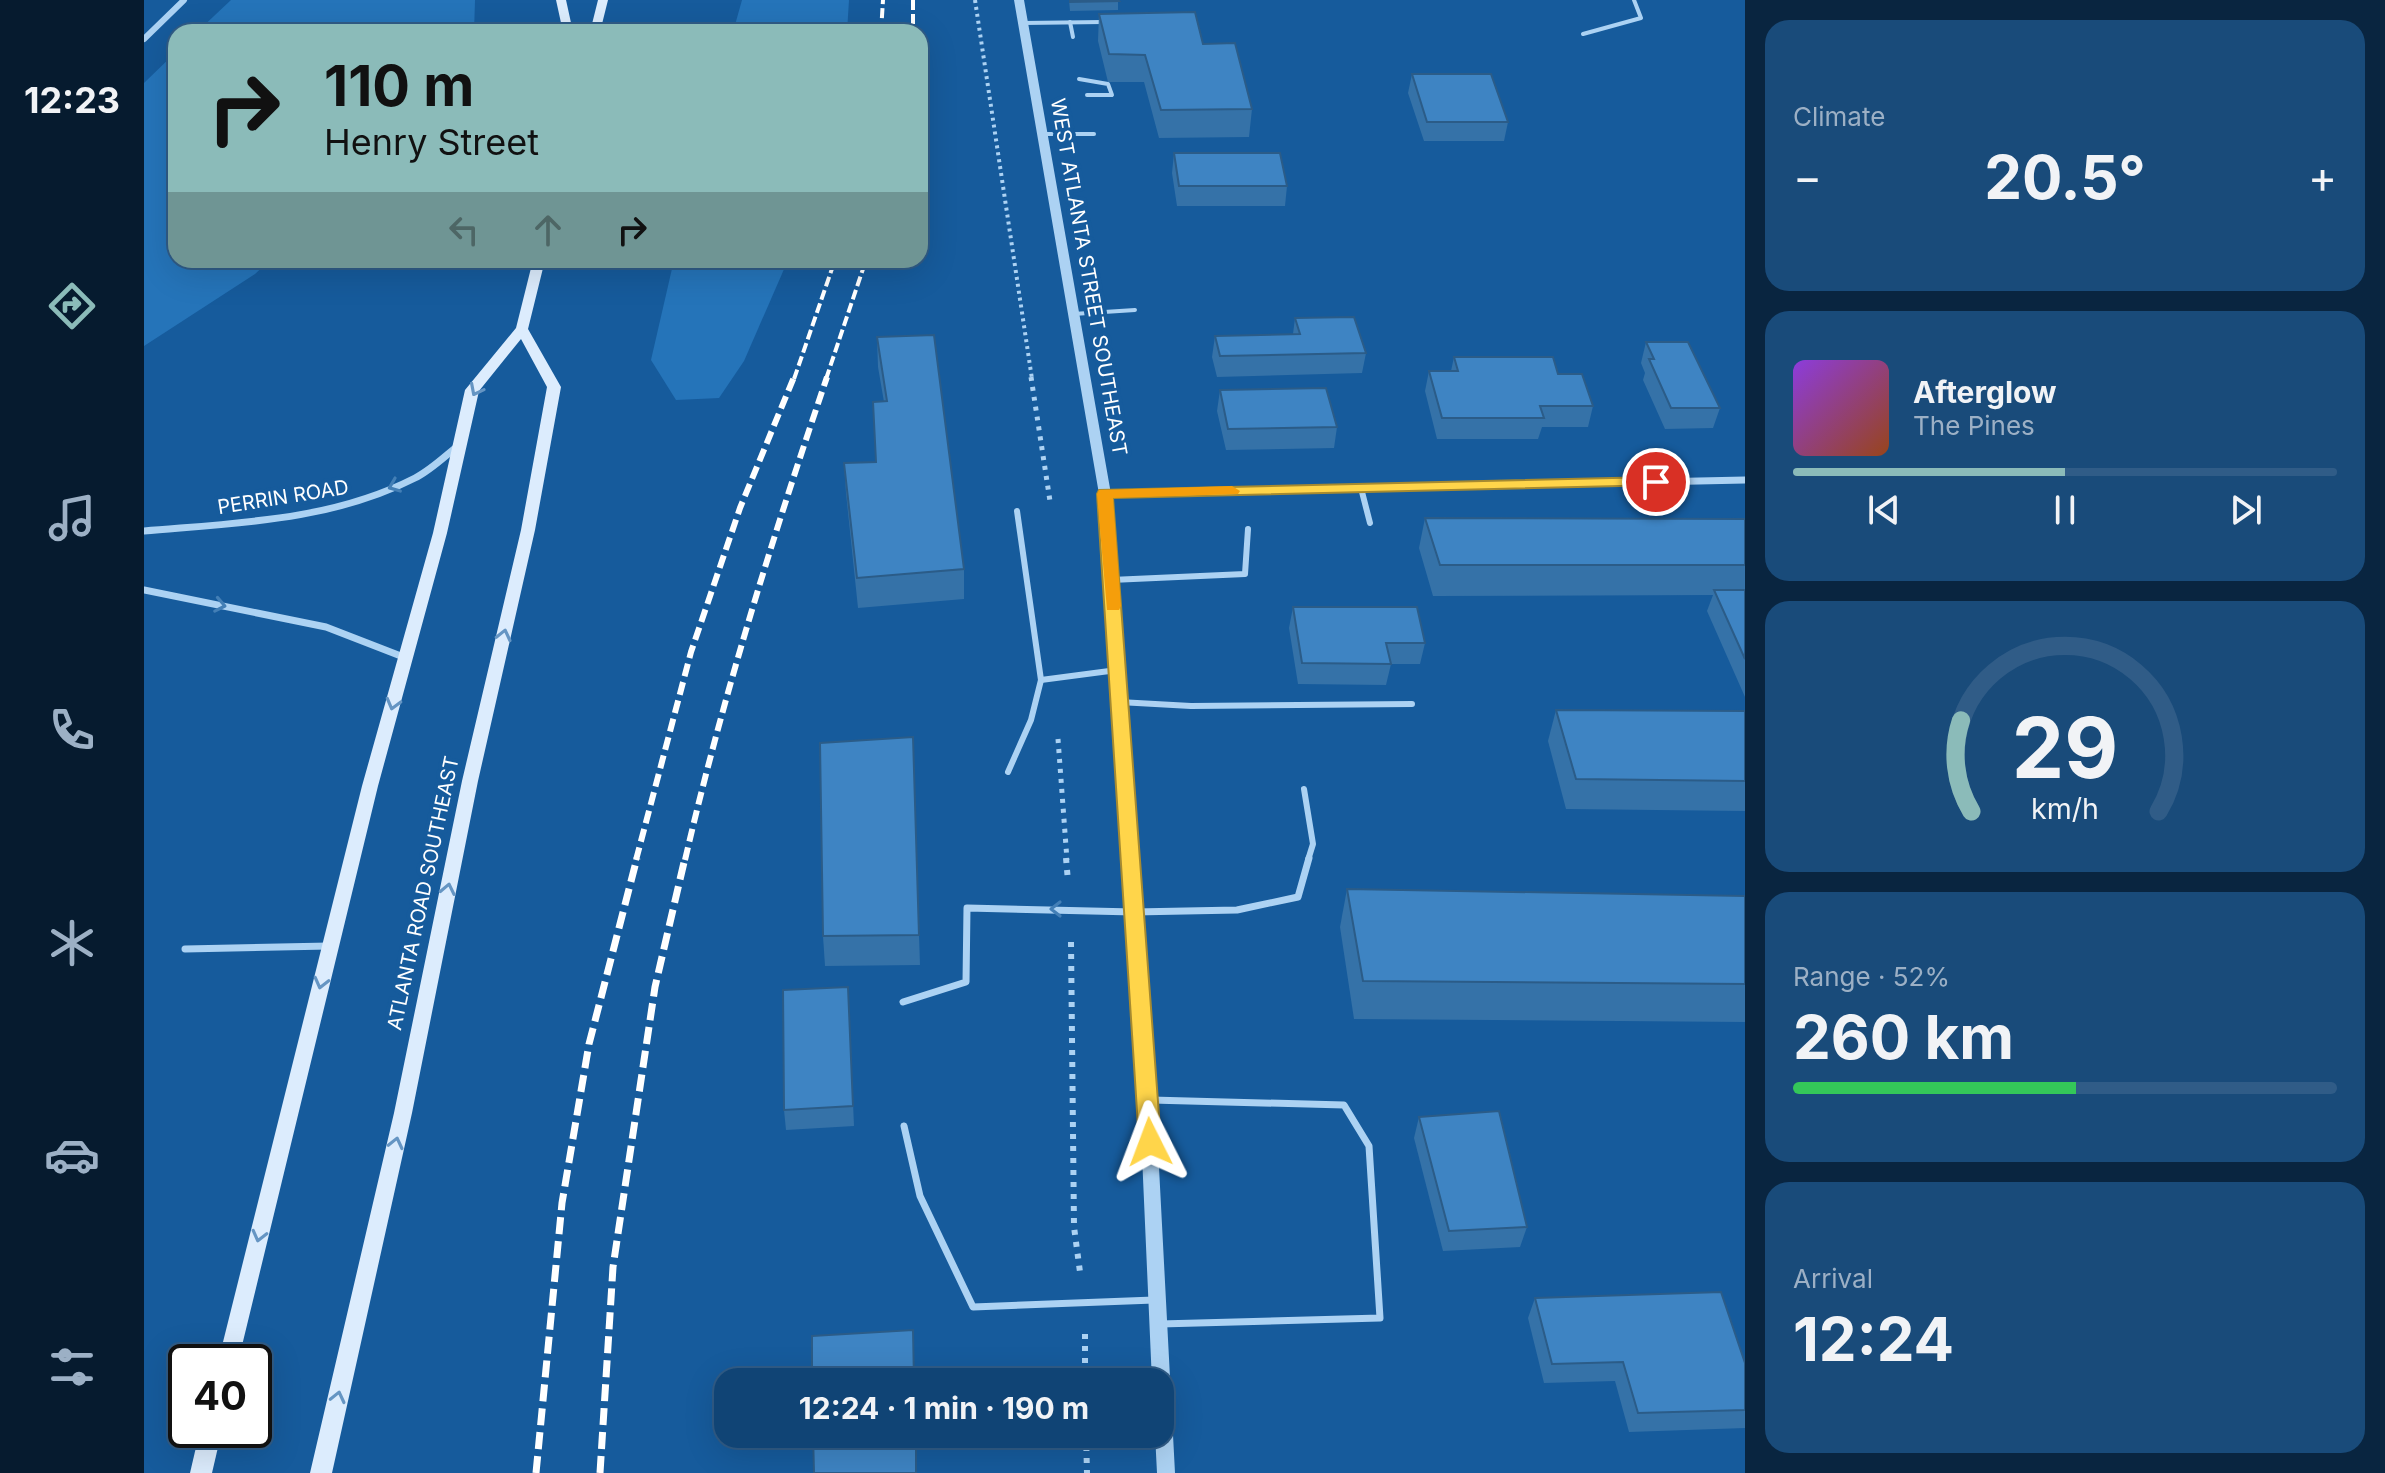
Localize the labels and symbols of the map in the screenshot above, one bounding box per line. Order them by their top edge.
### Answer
street label: WEST ATLANTA STREET SOUTHEAST [1046,96,1132,458]
one-way arrow [470,382,485,396]
pin [1622,448,1690,516]
street label: PERRIN ROAD [216,475,350,519]
one-way arrow [388,477,403,493]
one-way arrow [214,596,227,613]
one-way arrow [495,628,512,642]
one-way arrow [385,697,402,711]
street label: ATLANTA ROAD SOUTHEAST [382,754,464,1032]
one-way arrow [439,882,456,895]
one-way arrow [1049,900,1062,918]
one-way arrow [313,976,330,990]
position arrow [1108,1100,1192,1184]
one-way arrow [387,1137,404,1151]
one-way arrow [251,1228,268,1242]
speed limit sign: 40 [168,1344,272,1448]
one-way arrow [329,1390,346,1404]

